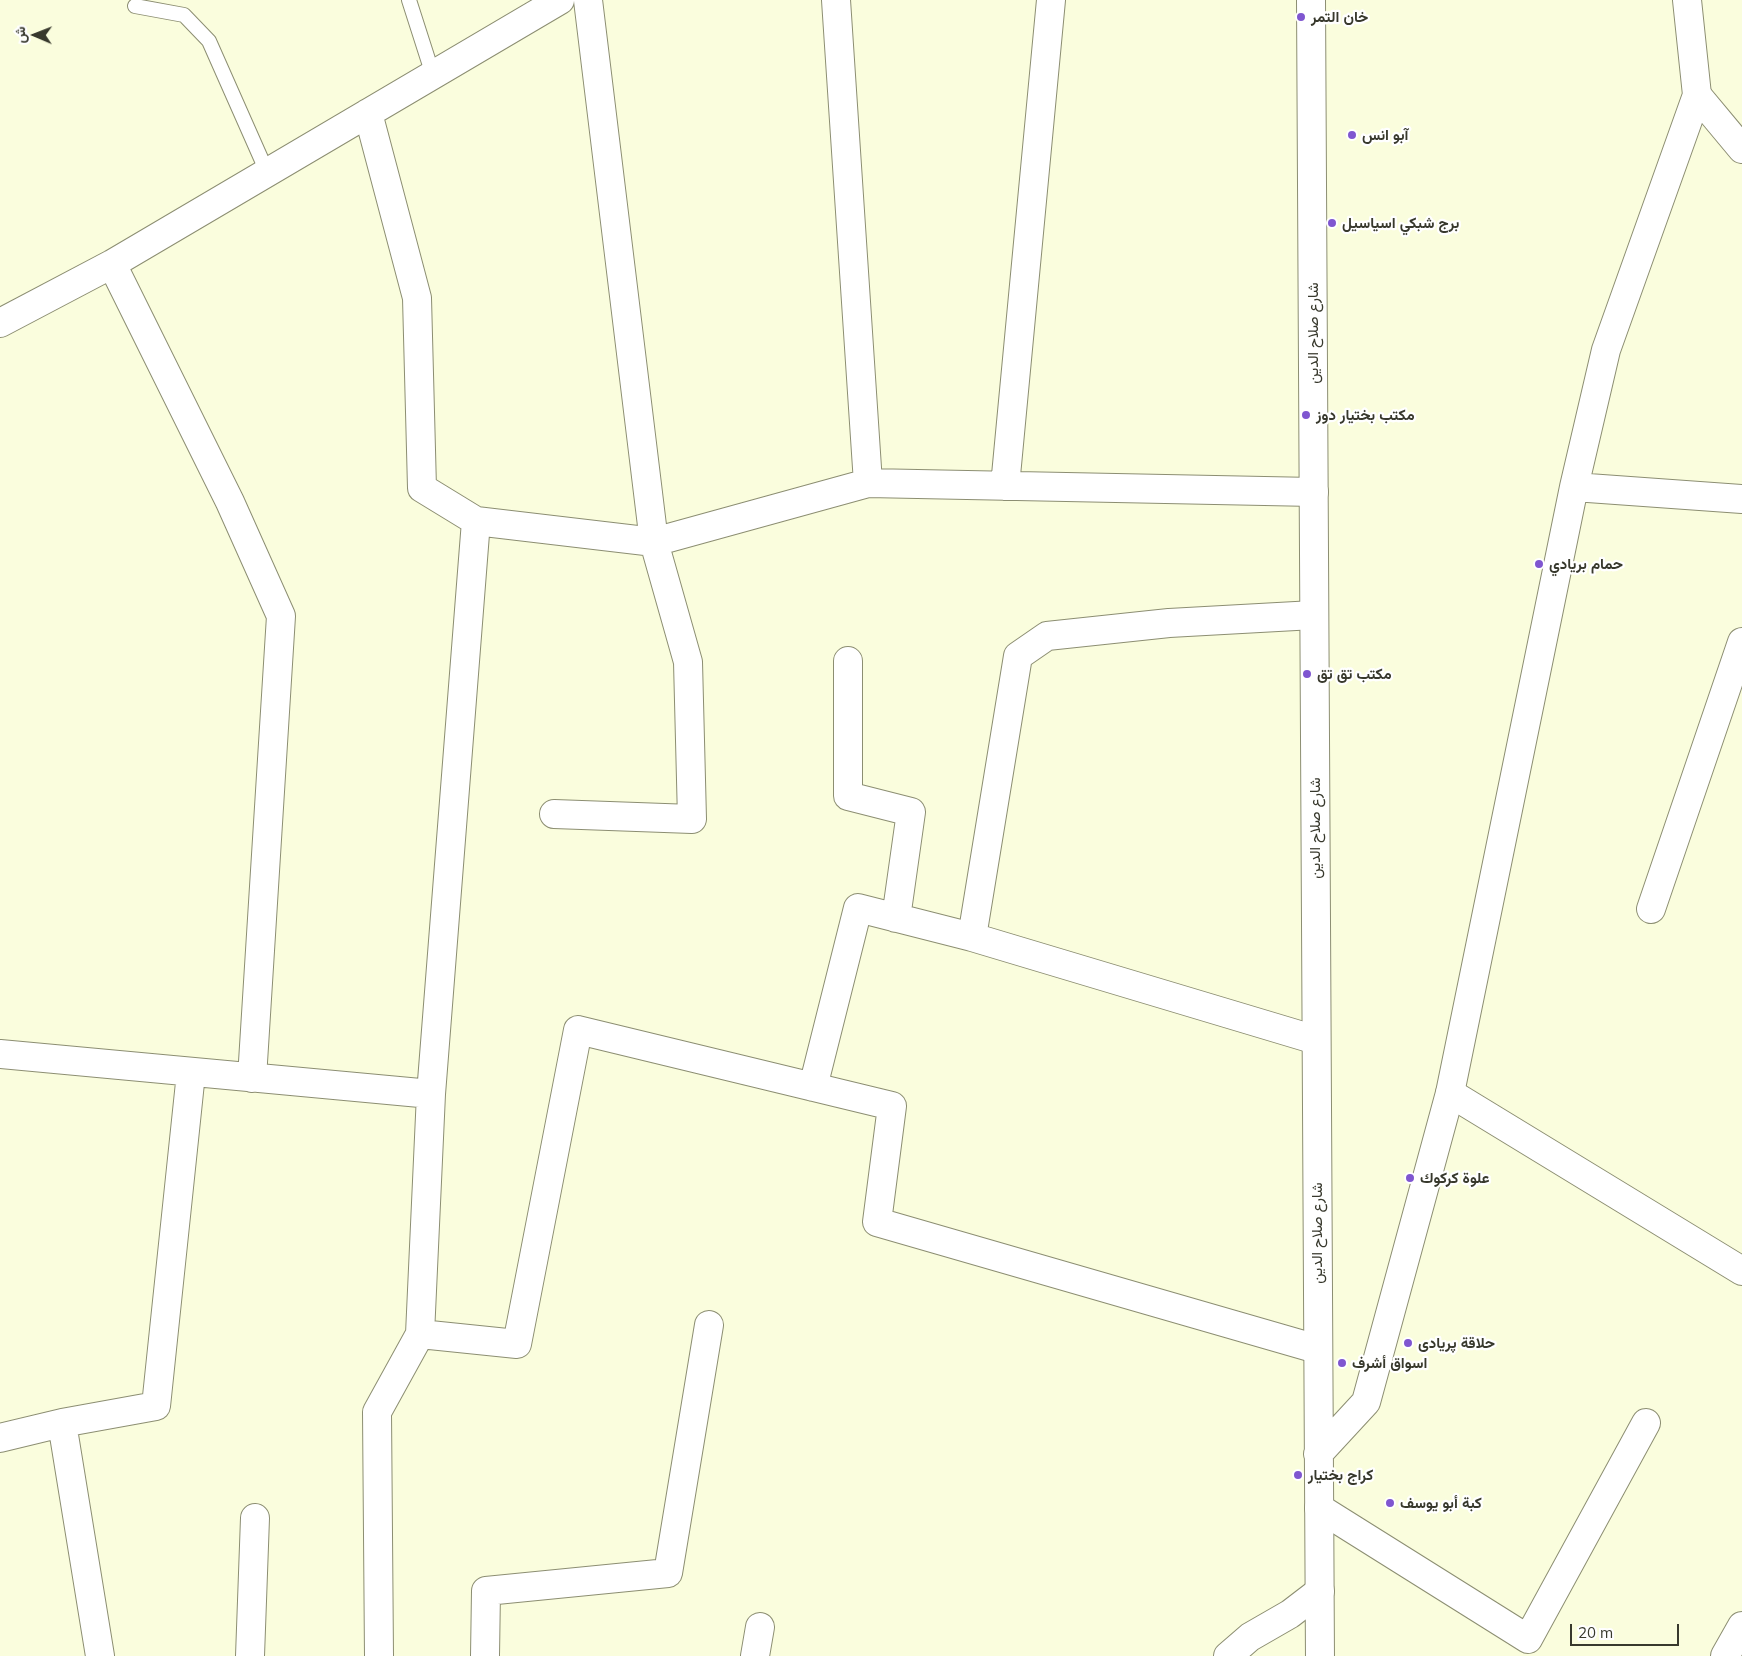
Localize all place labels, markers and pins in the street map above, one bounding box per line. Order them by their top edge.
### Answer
place label: خان التمر [1311,8,1368,26]
marker: خان التمر [1295,11,1307,23]
place label: آبو انس [1362,126,1408,144]
marker: آبو انس [1346,129,1358,141]
place label: برج شبکي اسیاسیل [1342,214,1459,232]
marker: برج شبکي اسیاسیل [1326,217,1338,229]
place label: مكتب بختيار دوز [1316,406,1415,424]
marker: مكتب بختيار دوز [1300,409,1312,421]
place label: حمام بريادي [1549,555,1623,573]
marker: حمام بريادي [1533,558,1545,570]
place label: مکتب تق تق [1317,665,1392,683]
marker: مکتب تق تق [1301,668,1313,680]
place label: علوة كركوك [1420,1169,1489,1187]
marker: علوة كركوك [1404,1172,1416,1184]
place label: حلاقة پریادی [1418,1334,1495,1352]
marker: حلاقة پریادی [1402,1337,1414,1349]
place label: اسواق أشرف [1352,1354,1427,1372]
marker: اسواق أشرف [1336,1357,1348,1369]
place label: كراج بختيار [1308,1466,1373,1484]
marker: كراج بختيار [1292,1469,1304,1481]
place label: كبة أبو يوسف [1400,1494,1482,1512]
marker: كبة أبو يوسف [1384,1497,1396,1509]

